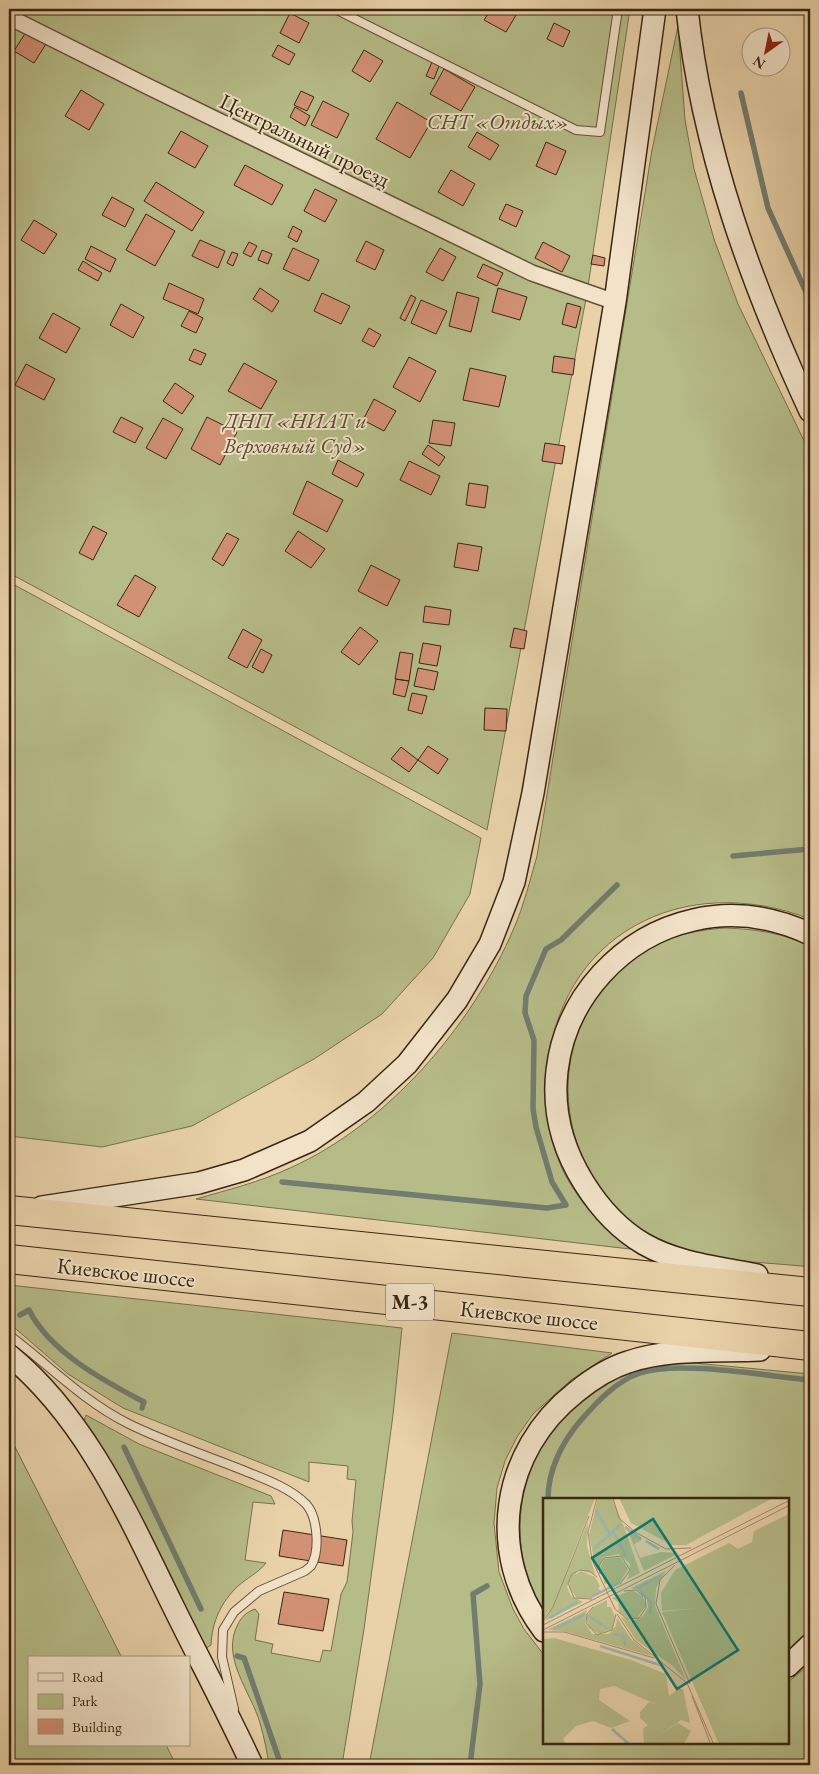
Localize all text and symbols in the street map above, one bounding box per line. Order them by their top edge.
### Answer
north arrow [742,28,792,78]
text: N [749,52,769,74]
street label: Центральный проезд [215,87,395,194]
park label: СНТ «Отдых» [427,107,569,136]
park label: ДНП «НИАТ и Верховный Суд» [221,406,367,460]
street label: Киевское шоссе [56,1251,197,1294]
road number: М-3 [386,1284,434,1320]
street label: Киевское шоссе [459,1294,600,1337]
inset map [543,1498,789,1744]
legend [28,1656,190,1746]
text: Road [72,1667,104,1686]
text: Park [72,1691,99,1710]
text: Building [72,1717,122,1736]

